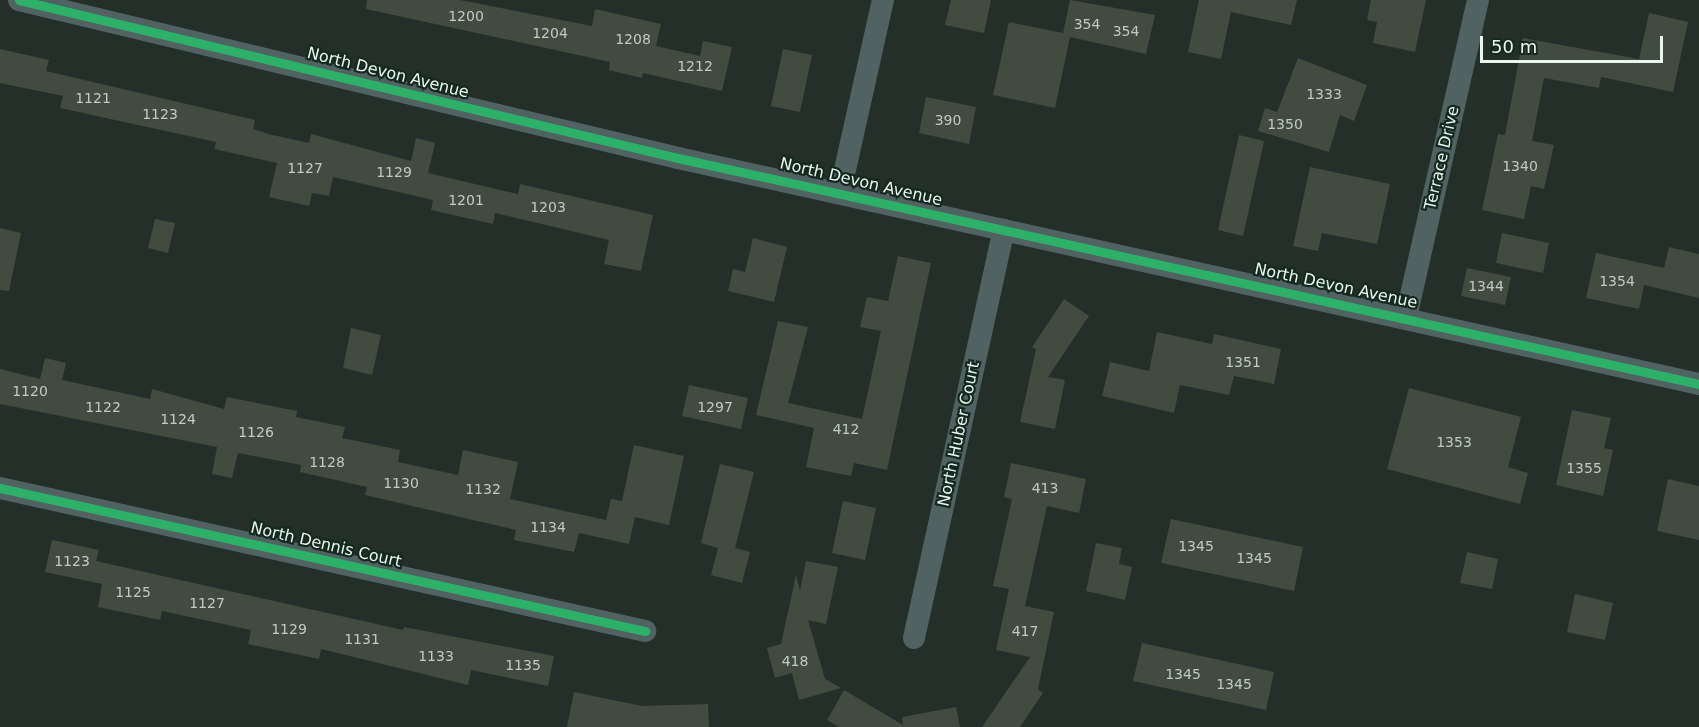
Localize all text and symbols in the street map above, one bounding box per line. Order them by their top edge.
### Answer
house number: 1200 [448,8,484,24]
house number: 354 [1074,16,1100,32]
house number: 354 [1113,23,1139,39]
scale bar [1483,24,1666,62]
house number: 1204 [532,25,568,41]
house number: 1208 [615,31,651,47]
text: 50 m [1491,36,1537,57]
street label: North Devon Avenue [305,44,471,102]
house number: 1212 [677,58,713,74]
house number: 1333 [1306,86,1342,102]
house number: 1121 [75,90,111,106]
street label: Terrace Drive [1421,104,1463,212]
house number: 1123 [142,106,178,122]
house number: 390 [935,112,961,128]
house number: 1350 [1267,116,1303,132]
street label: North Devon Avenue [778,154,944,210]
house number: 1340 [1502,158,1538,174]
house number: 1127 [287,160,323,176]
house number: 1129 [376,164,412,180]
house number: 1201 [448,192,484,208]
house number: 1203 [530,199,566,215]
street label: North Devon Avenue [1253,259,1419,313]
house number: 1354 [1599,273,1635,289]
house number: 1344 [1468,278,1504,294]
house number: 1351 [1225,354,1261,370]
street label: North Huber Court [934,360,984,508]
house number: 1120 [12,383,48,399]
house number: 1122 [85,399,121,415]
house number: 1297 [697,399,733,415]
house number: 1124 [160,411,196,427]
house number: 412 [833,421,859,437]
house number: 1126 [238,424,274,440]
house number: 1353 [1436,434,1472,450]
house number: 1128 [309,454,345,470]
house number: 1355 [1566,460,1602,476]
house number: 1130 [383,475,419,491]
house number: 413 [1032,480,1058,496]
house number: 1132 [465,481,501,497]
street label: North Dennis Court [249,518,403,572]
house number: 1134 [530,519,566,535]
house number: 1345 [1178,538,1214,554]
house number: 1345 [1236,550,1272,566]
house number: 1123 [54,553,90,569]
house number: 1125 [115,584,151,600]
house number: 1127 [189,595,225,611]
house number: 1129 [271,621,307,637]
house number: 417 [1012,623,1038,639]
house number: 1131 [344,631,380,647]
house number: 1133 [418,648,454,664]
house number: 418 [782,653,808,669]
house number: 1135 [505,657,541,673]
house number: 1345 [1165,666,1201,682]
house number: 1345 [1216,676,1252,692]

